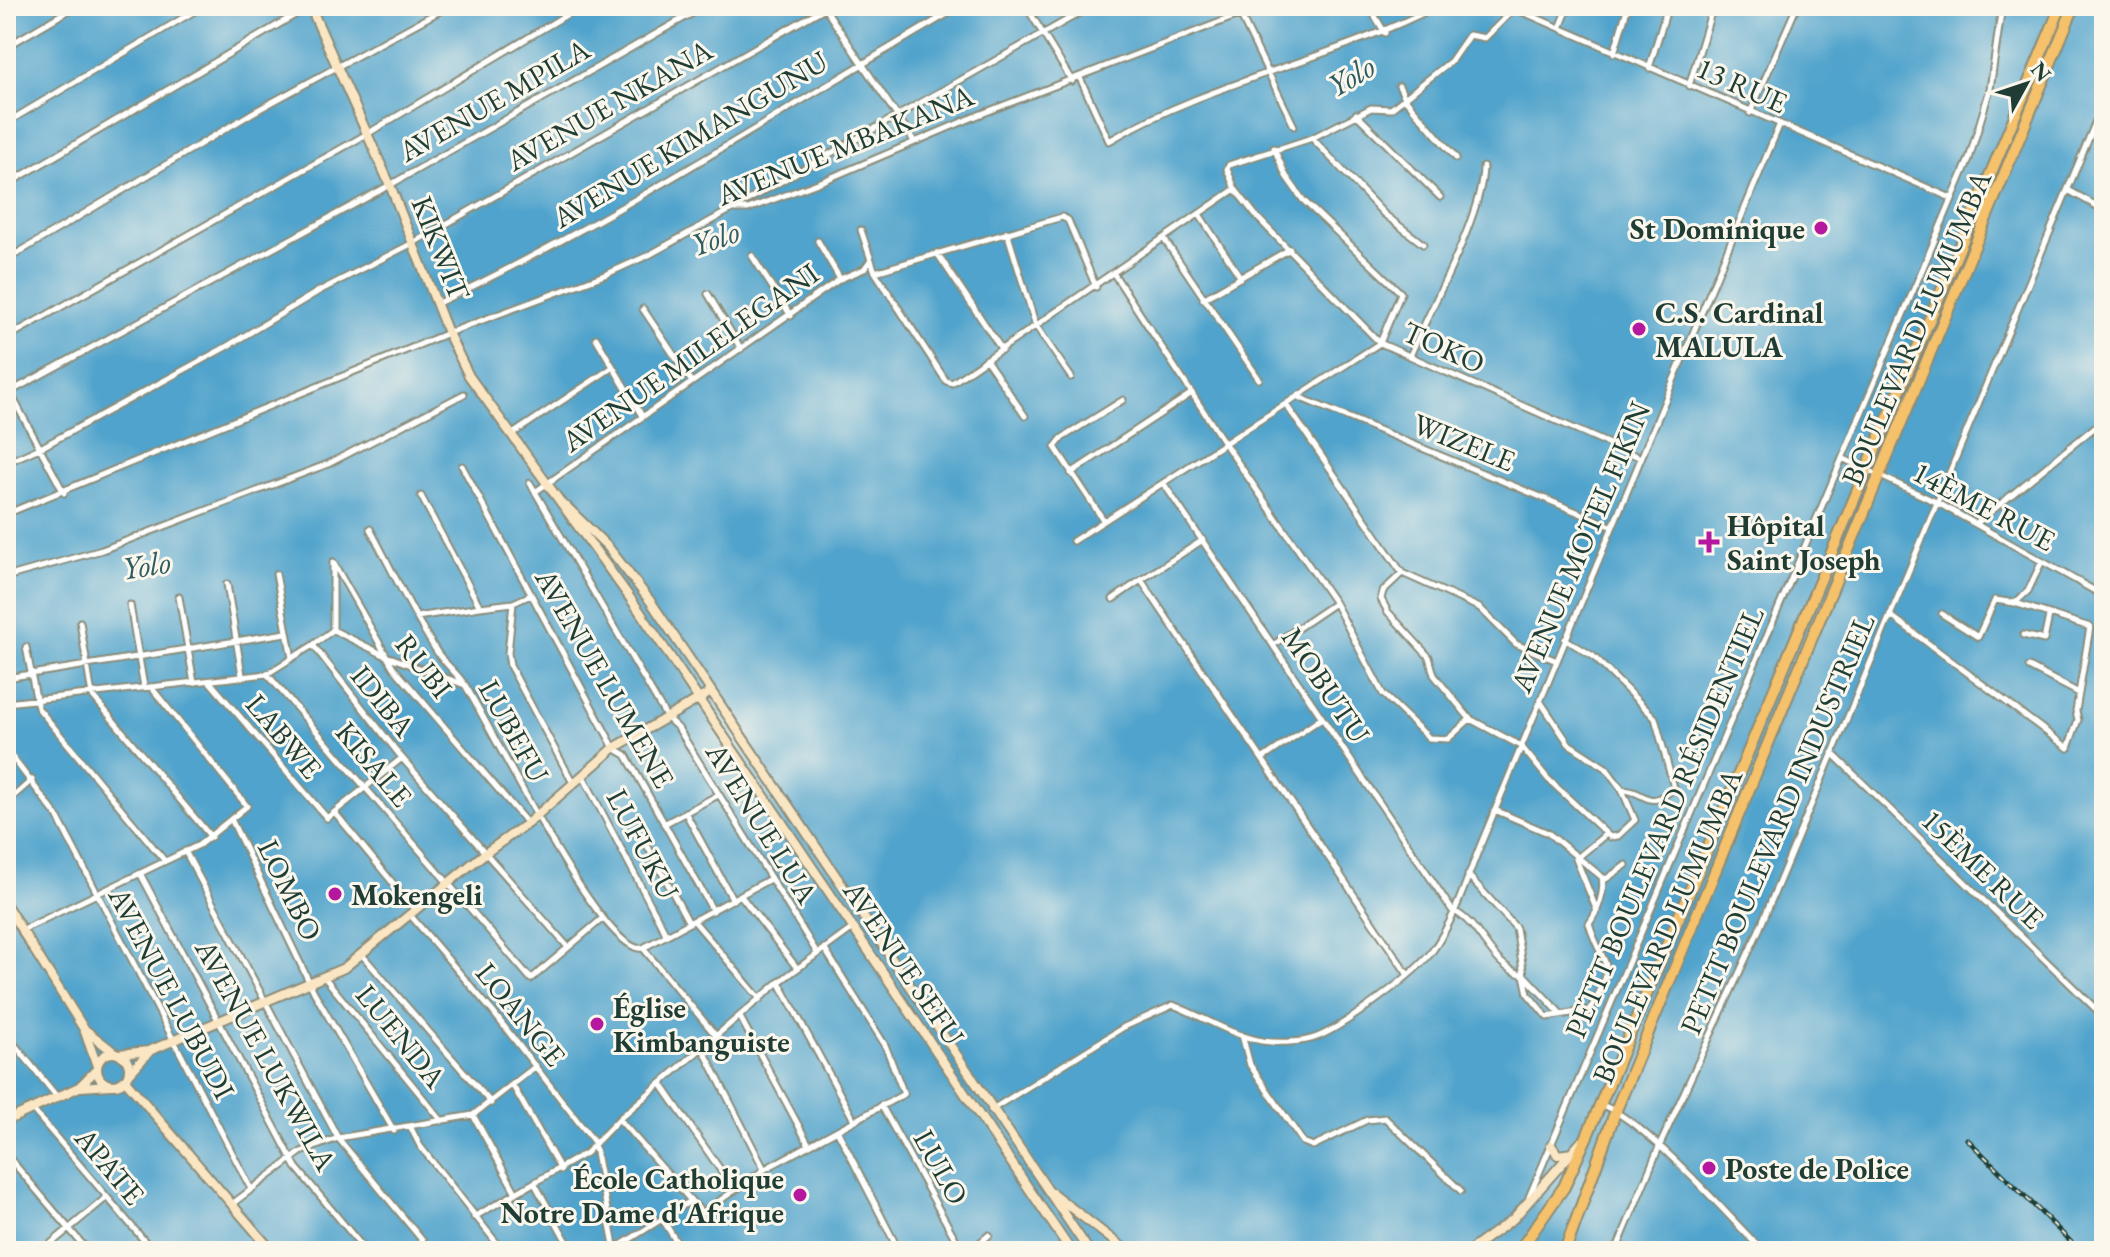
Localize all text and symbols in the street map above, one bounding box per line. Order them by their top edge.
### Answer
street label: AVENUE MPILA [390,29,597,171]
street label: AVENUE NKANA [498,30,719,180]
street label: AVENUE KIMANGUNU [544,41,835,237]
north arrow [1986,44,2066,124]
water label: Yolo [1319,45,1383,107]
street label: 13 RUE [1691,48,1794,122]
text: N [2024,55,2058,88]
street label: AVENUE MBAKANA [710,76,979,215]
street label: BOULEVARD LUMUMBA [1832,164,2000,491]
street label: KIKWIT [403,190,480,307]
place label: St Dominique [1630,209,1805,248]
water label: Yolo [685,210,745,266]
marker: St Dominique [1812,219,1830,237]
street label: AVENUE MILELEGANI [553,254,826,461]
place label: C.S. Cardinal MALULA [1655,293,1824,366]
street label: TOKO [1397,312,1491,382]
marker: C.S. Cardinal MALULA [1630,320,1648,338]
street label: AVENUE MOTEL FIKIN [1501,395,1659,699]
street label: WIZELE [1407,404,1521,480]
street label: 14ÈME RUE [1906,452,2062,560]
place label: Hôpital Saint Joseph [1727,506,1881,579]
marker: Hôpital Saint Joseph [1698,531,1720,553]
water label: Yolo [118,540,174,590]
street label: AVENUE LUMENE [526,561,684,795]
street label: PETIT BOULEVARD RÉSIDENTIEL [1555,600,1773,1043]
street label: PETIT BOULEVARD INDUSTRIEL [1671,608,1884,1040]
street label: MOBUTU [1273,619,1379,751]
street label: RUBI [387,626,461,706]
street label: IDIBA [342,657,424,745]
street label: LUBEFU [470,673,558,789]
street label: LABWE [237,685,331,787]
street label: KISALE [327,713,421,815]
street label: AVENUE LUA [696,734,827,911]
street label: BOULEVARD LUMUMBA [1583,762,1751,1089]
street label: LUFUKU [598,782,688,906]
street label: 15ÈME RUE [1913,801,2053,937]
street label: LOMBO [249,833,331,947]
street label: AVENUE SEFU [834,872,974,1053]
place label: Mokengeli [351,875,483,914]
street label: AVENUE LUBUDI [99,879,244,1106]
marker: Mokengeli [326,885,344,903]
street label: AVENUE LUKWILA [186,932,346,1178]
street label: LOANGE [467,954,575,1074]
street label: LUENDA [347,976,455,1096]
place label: Église Kimbanguiste [613,988,790,1061]
marker: Église Kimbanguiste [588,1015,606,1033]
street label: APATE [66,1118,154,1213]
street label: LULO [905,1123,977,1211]
place label: Poste de Police [1725,1149,1909,1188]
place label: École Catholique Notre Dame d'Afrique [500,1159,784,1232]
marker: Poste de Police [1700,1159,1718,1177]
marker: École Catholique Notre Dame d'Afrique [791,1186,809,1204]

